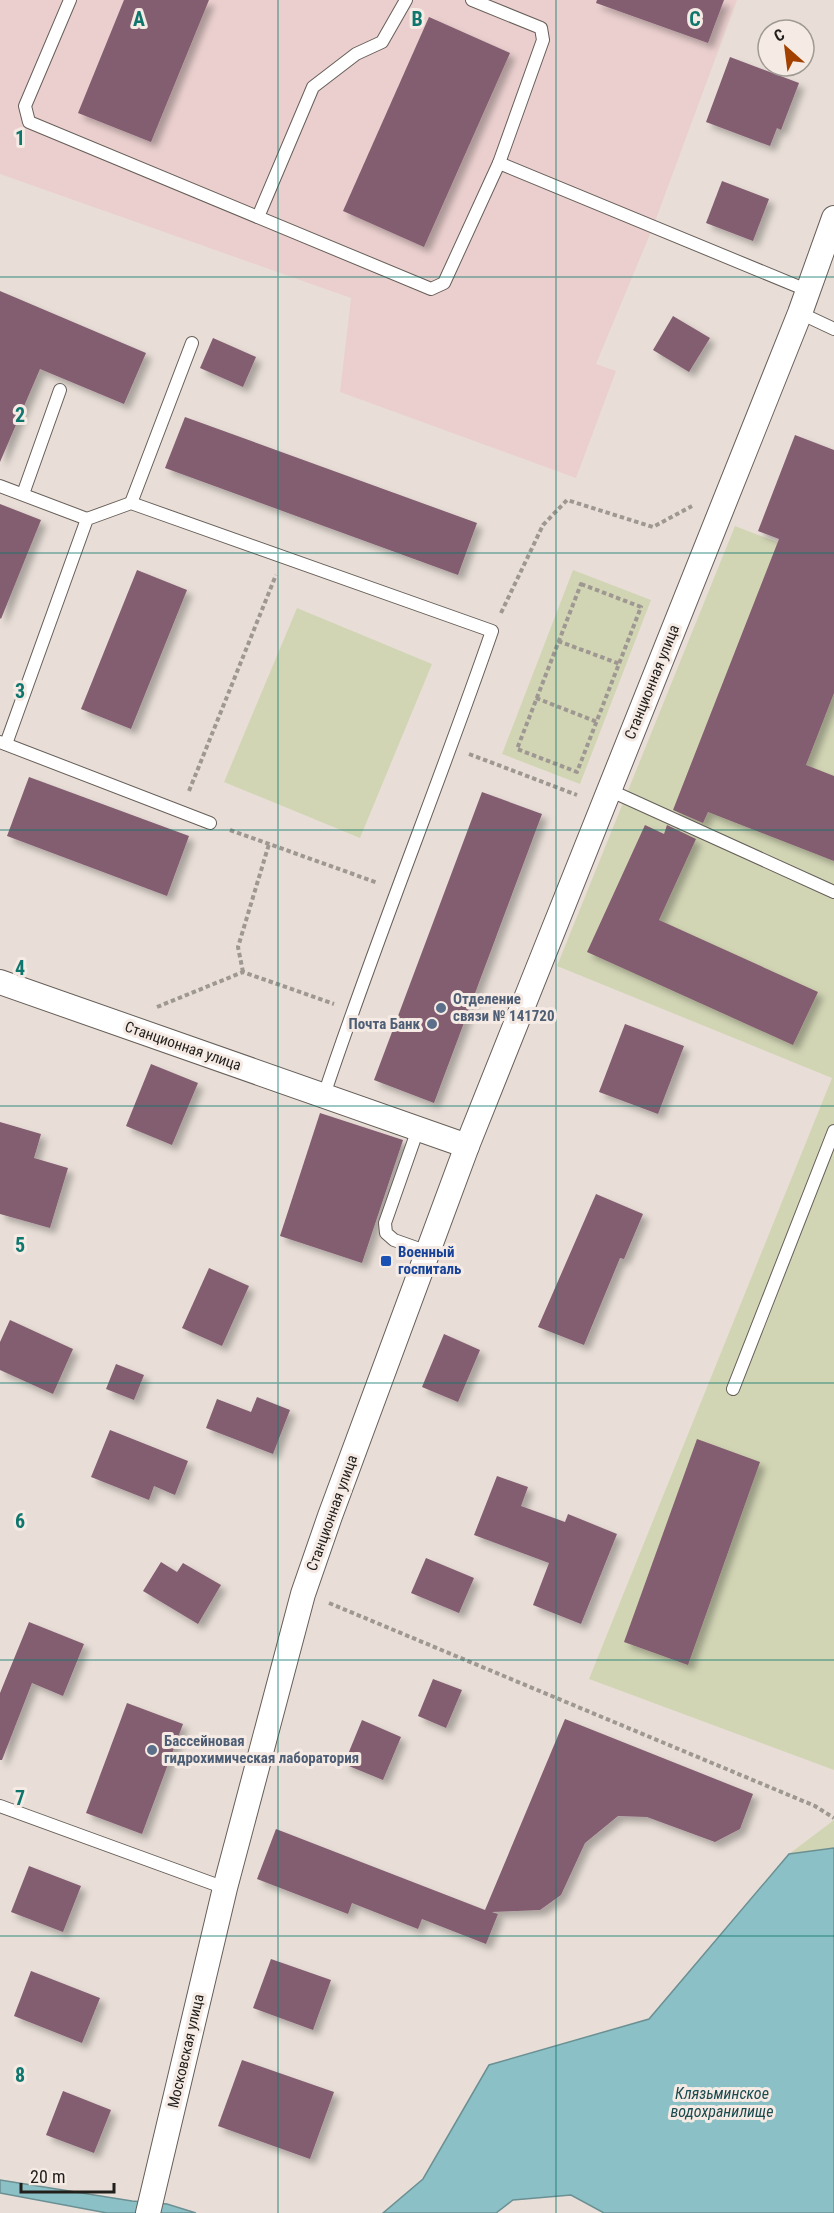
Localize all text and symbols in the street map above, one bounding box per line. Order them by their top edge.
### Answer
text: A [133,7,145,31]
text: B [411,7,423,31]
text: C [689,7,701,31]
north arrow [756,18,816,78]
text: С [771,25,788,46]
text: 1 [15,126,25,150]
text: 2 [15,403,25,427]
street label: Станционная улица [621,622,683,742]
text: 3 [15,679,25,703]
text: 4 [15,956,25,980]
place label: Отделение связи № 141720 [453,990,555,1025]
marker: Отделение связи № 141720 [434,1001,448,1015]
place label: Почта Банк [348,1015,420,1033]
marker: Почта Банк [425,1017,439,1031]
street label: Станционная улица [122,1018,244,1074]
text: 5 [15,1233,25,1257]
place label: Военный госпиталь [398,1243,462,1278]
marker: Военный госпиталь [379,1254,393,1268]
street label: Станционная улица [303,1453,361,1573]
text: 6 [15,1509,25,1533]
place label: Бассейновая гидрохимическая лаборатория [164,1732,359,1767]
marker: Бассейновая гидрохимическая лаборатория [145,1743,159,1757]
text: 7 [15,1786,25,1810]
street label: Московская улица [164,1992,208,2110]
text: 8 [15,2063,25,2087]
water label: Клязьминское водохранилище [670,2084,774,2121]
scale bar [21,2156,114,2194]
text: 20 m [30,2166,65,2187]

